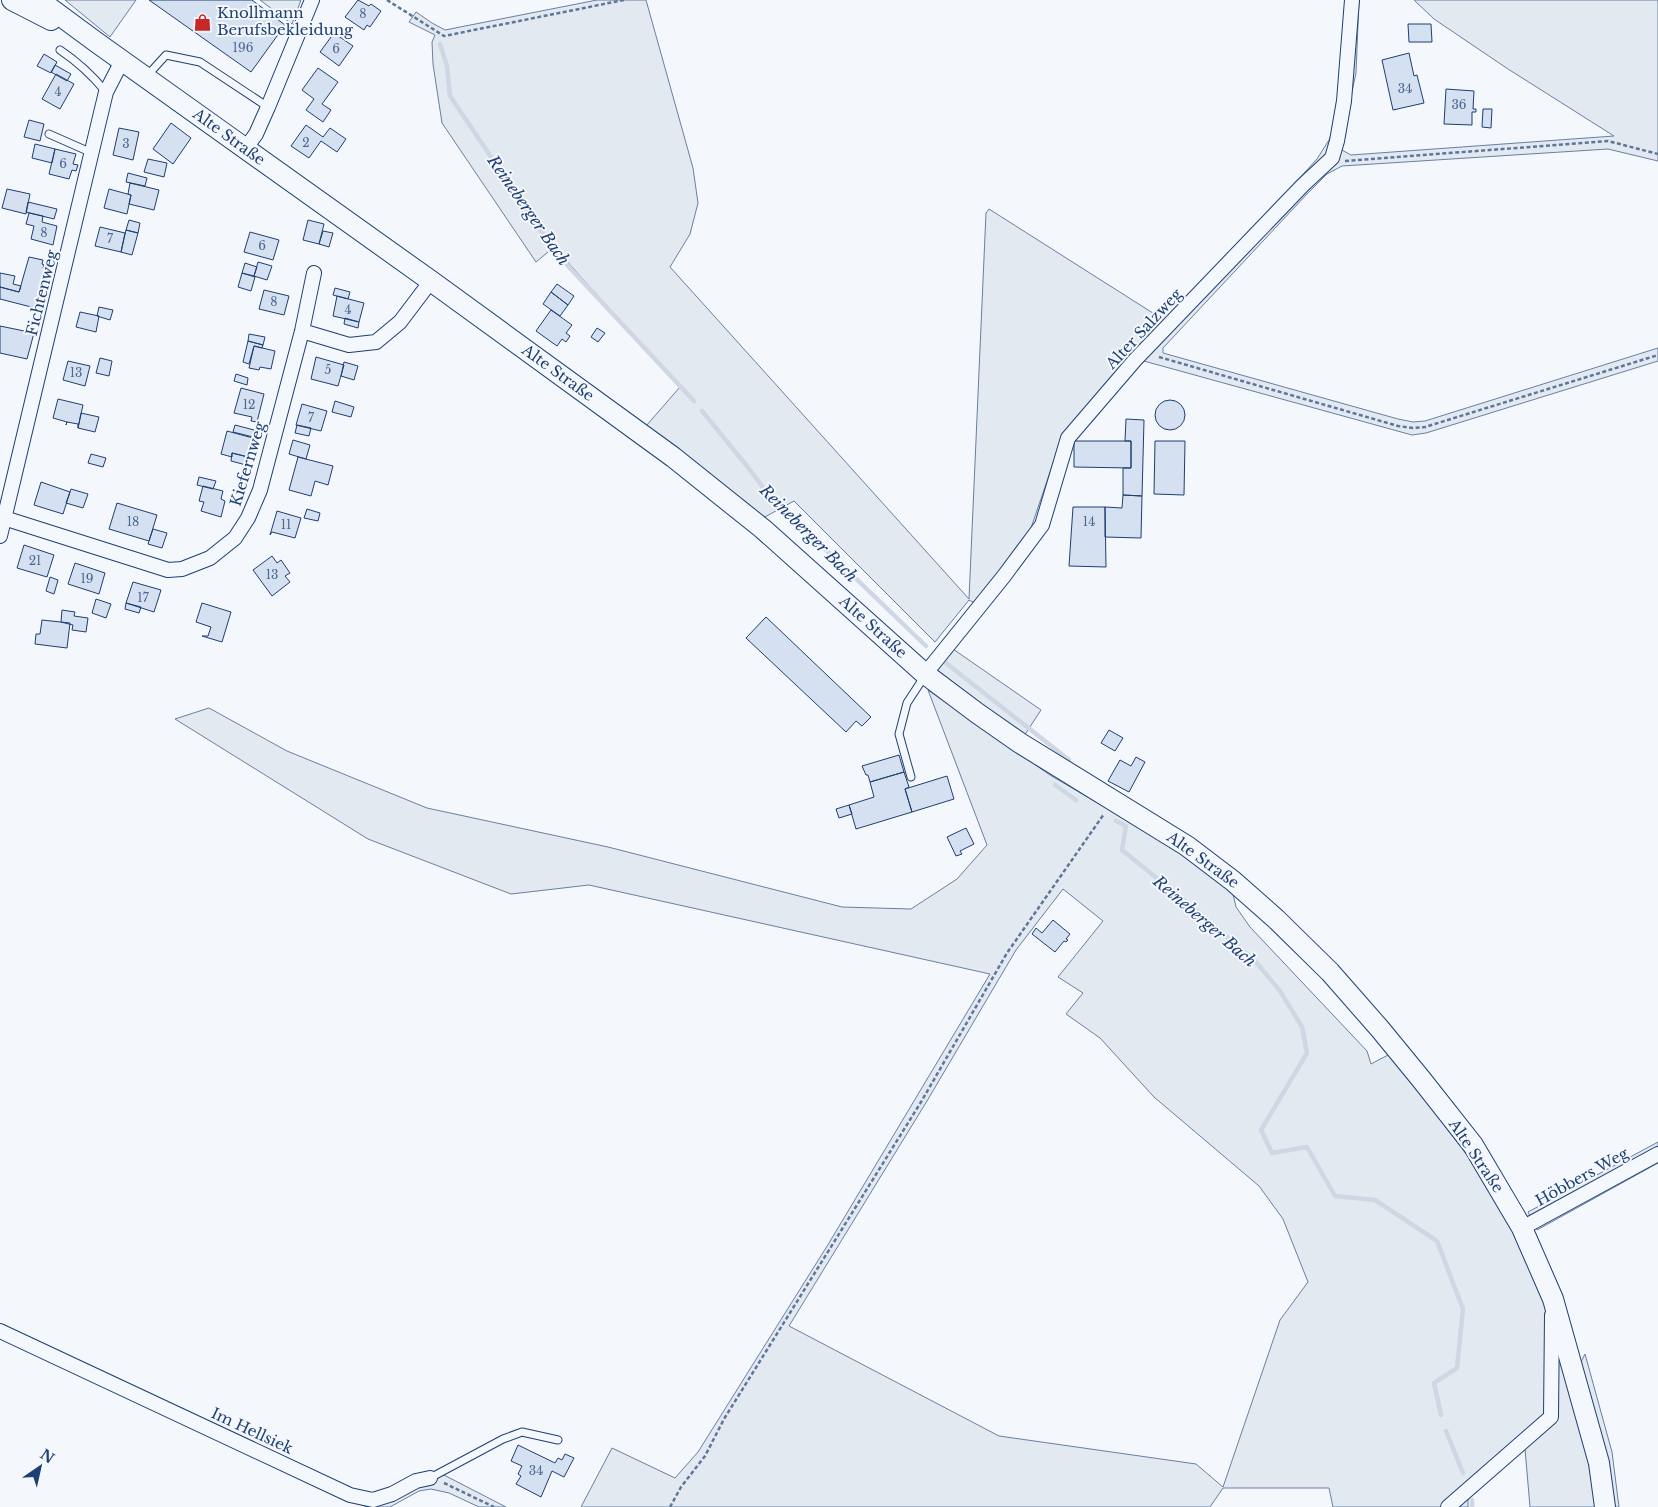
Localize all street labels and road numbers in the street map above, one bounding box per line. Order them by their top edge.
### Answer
street label: Alte Straße [189,103,269,169]
street label: Fichtenweg [22,247,62,338]
street label: Alter Salzweg [1101,284,1186,374]
street label: Alte Straße [518,339,598,405]
street label: Kiefernweg [226,418,270,508]
street label: Alte Straße [835,591,911,662]
street label: Alte Straße [1163,826,1243,892]
street label: Alte Straße [1444,1115,1508,1196]
street label: Höbbers Weg [1532,1143,1632,1210]
street label: Im Hellsiek [208,1403,297,1458]

